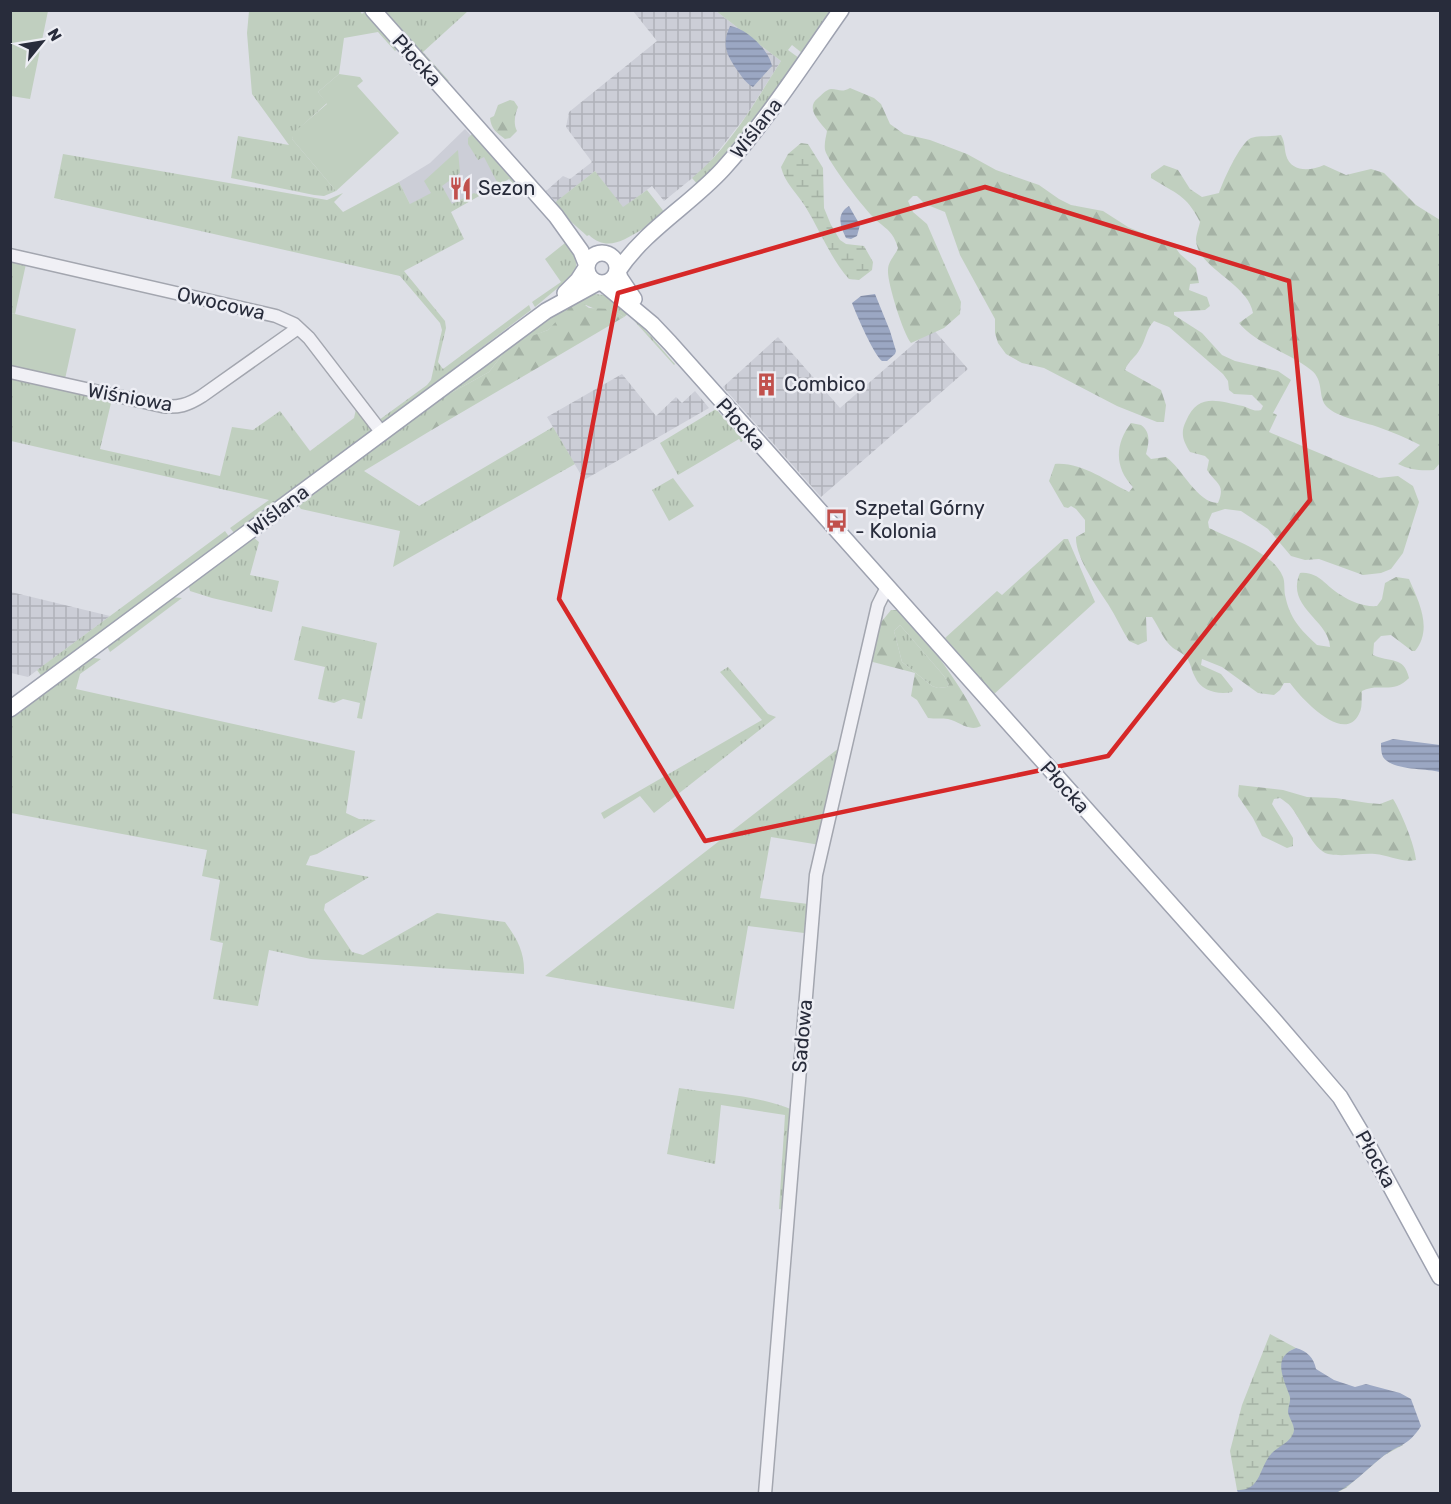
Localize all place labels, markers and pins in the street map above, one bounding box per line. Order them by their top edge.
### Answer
restaurant icon: Sezon [447,175,473,201]
place label: Sezon [478,176,535,200]
building icon: Combico [753,371,779,397]
place label: Combico [784,372,866,396]
place label: Szpetal Górny - Kolonia [855,496,985,543]
bus stop icon: Szpetal Górny - Kolonia [824,507,850,533]

